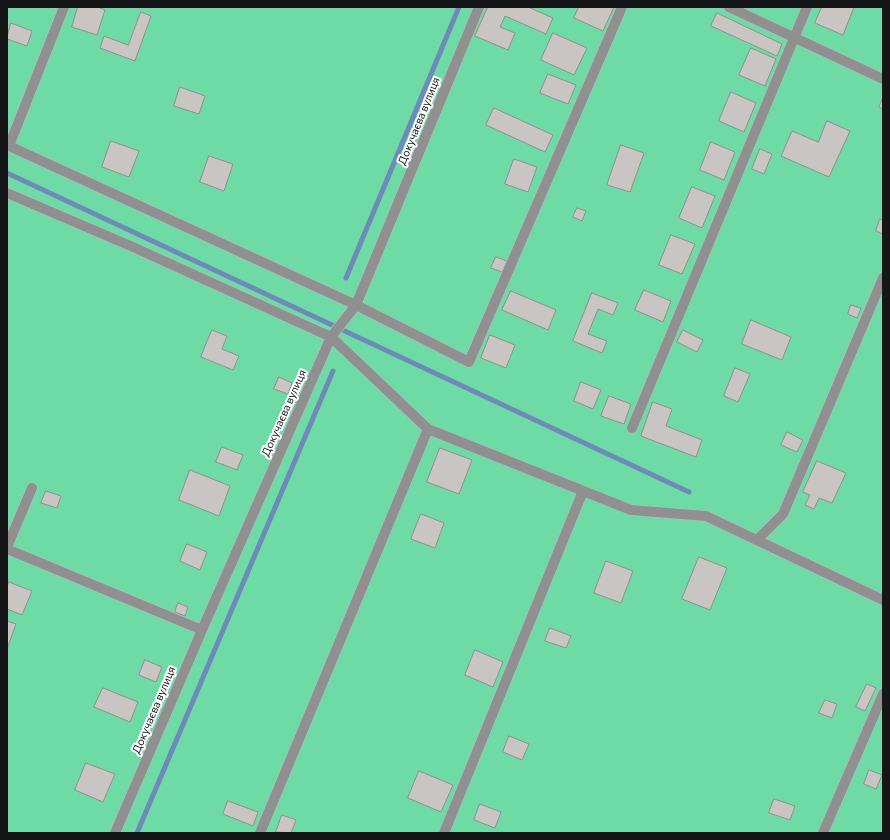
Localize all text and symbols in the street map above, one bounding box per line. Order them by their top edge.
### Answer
street label: Докучаєва вулиця [395,75,443,167]
street label: Докучаєва вулиця [259,368,309,458]
street label: Докучаєва вулиця [130,664,178,756]

